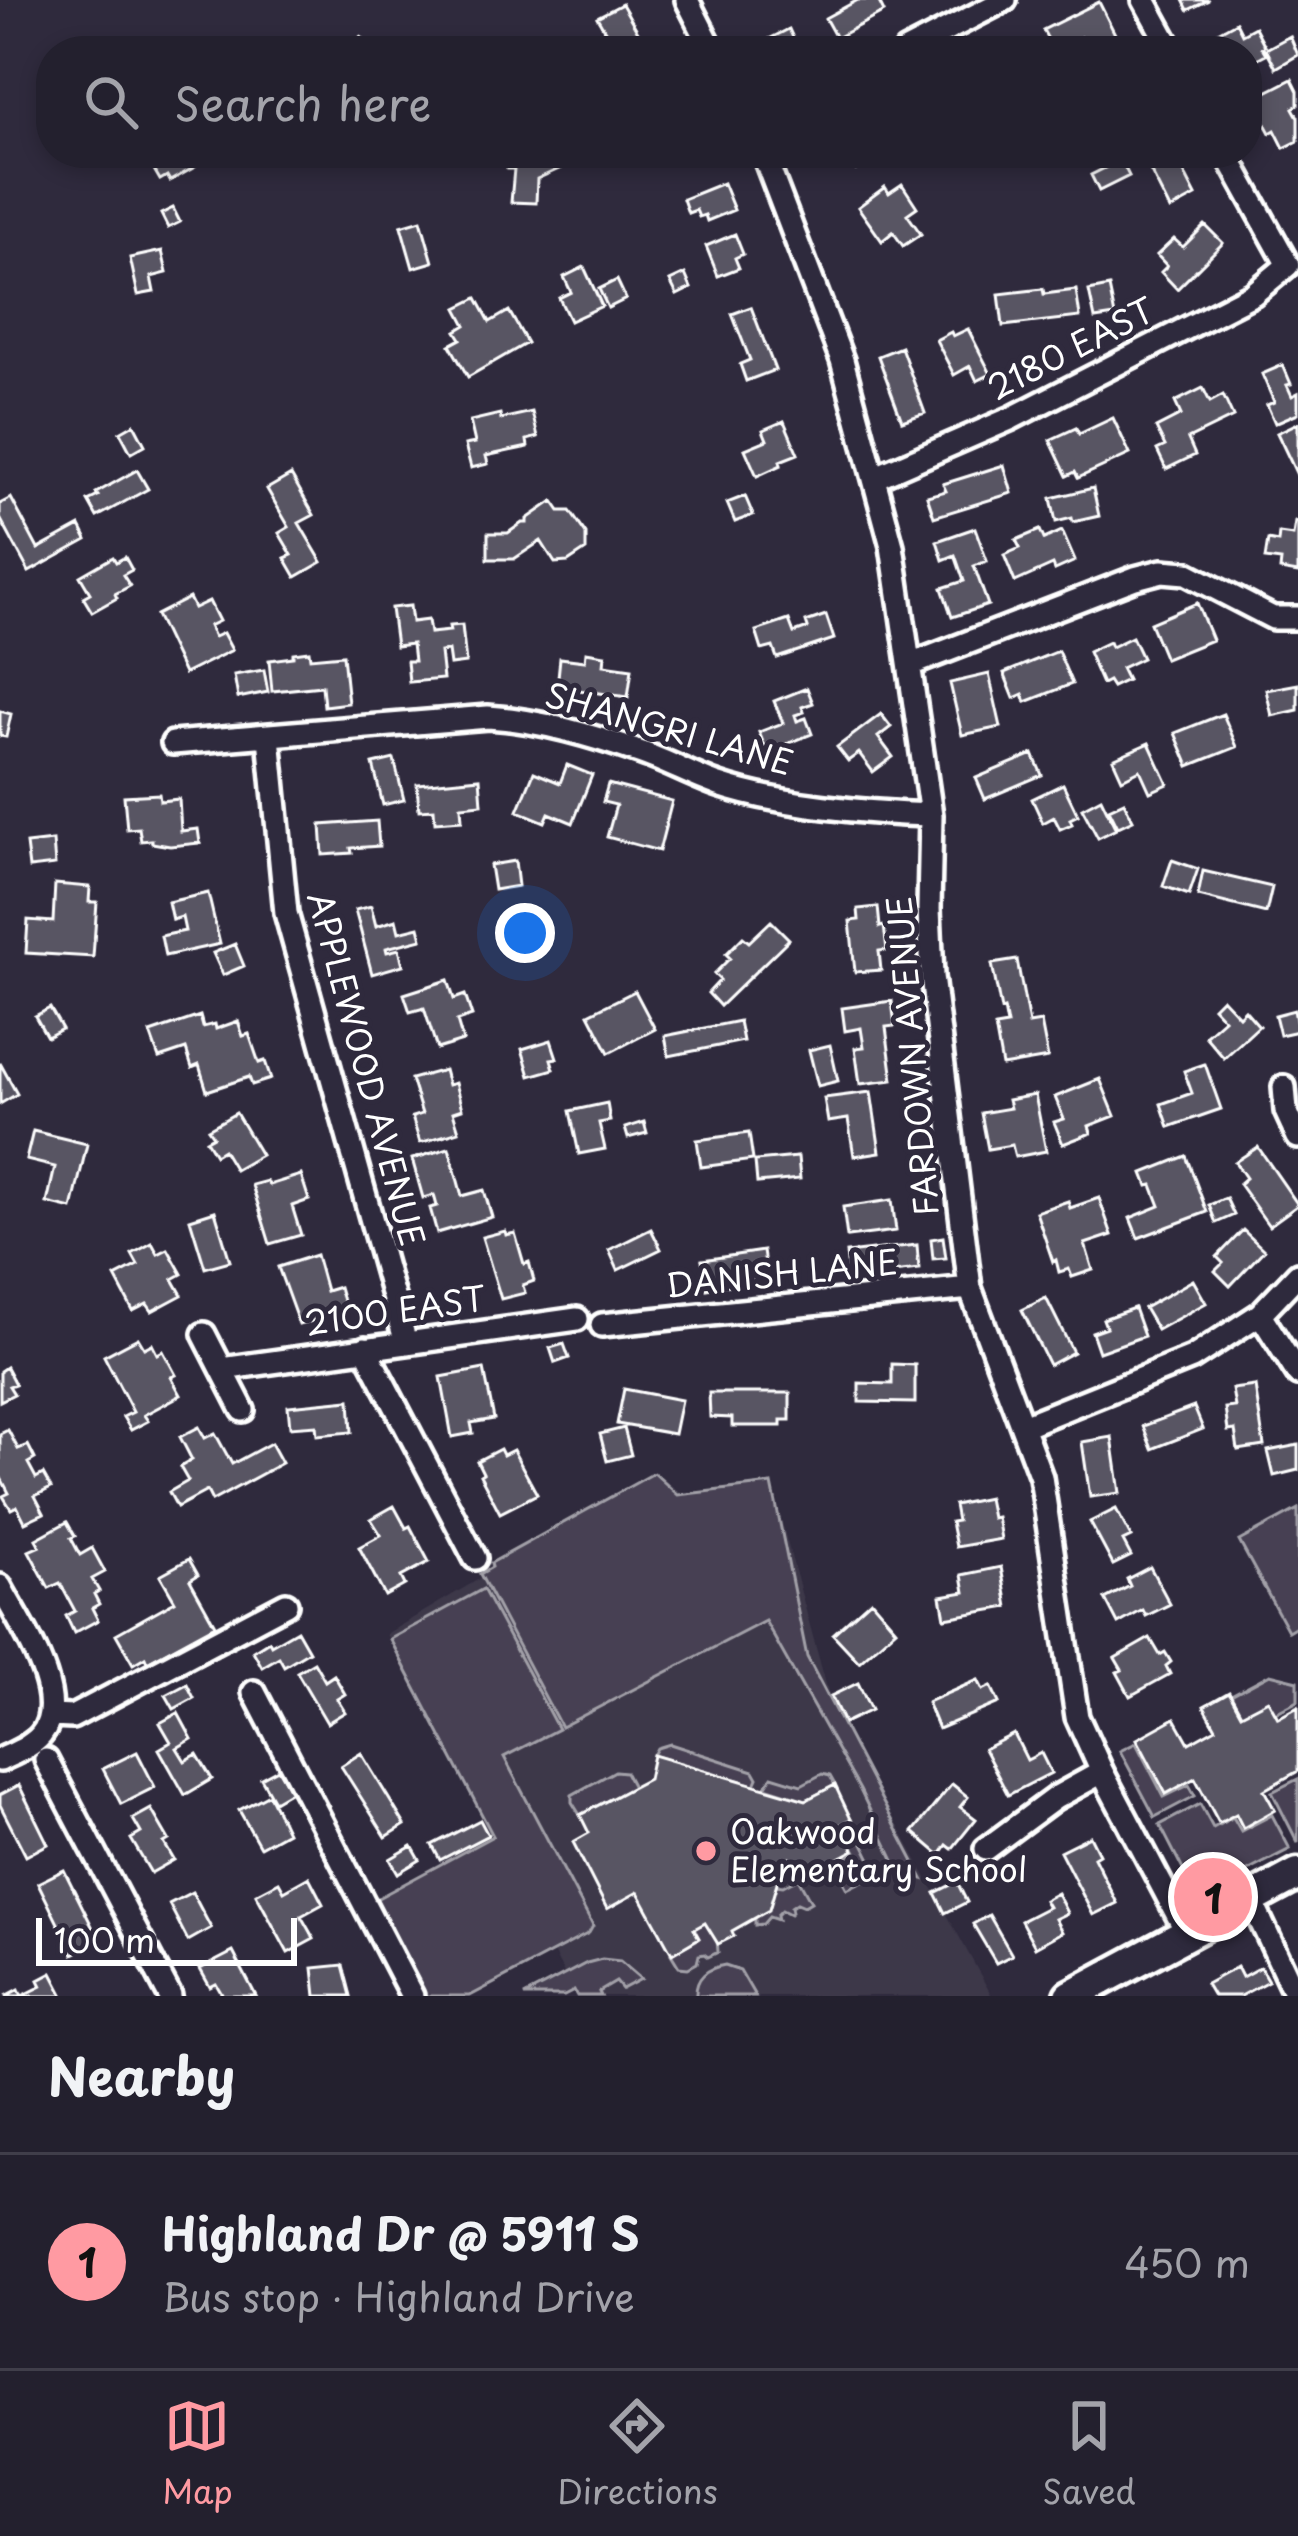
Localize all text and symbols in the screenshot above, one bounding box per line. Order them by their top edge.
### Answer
search box [36,36,1262,168]
text: Search here [174,68,431,136]
icon: search [78,69,144,135]
street label: 2180 EAST [978,284,1163,411]
street label: SHANGRI LANE [540,668,799,786]
street label: APPLEWOOD AVENUE [297,886,439,1251]
street label: FARDOWN AVENUE [872,894,950,1218]
your location [495,903,555,963]
street label: DANISH LANE [663,1235,900,1309]
street label: 2100 EAST [301,1272,489,1346]
place label: Oakwood Elementary School [730,1805,1027,1893]
marker: Oakwood Elementary School [693,1838,719,1864]
pin: 1 [1174,1852,1252,1942]
scale bar [36,1912,297,1965]
text: 100 m [54,1914,155,1964]
text: Nearby [48,2036,235,2113]
text: Highland Dr @ 5911 S [162,2198,640,2266]
text: 1 [78,2232,96,2291]
text: 450 m [1124,2232,1250,2291]
text: Bus stop · Highland Drive [162,2266,635,2325]
tab: Map [162,2393,233,2515]
tab: Directions [557,2393,718,2515]
tab: Saved [1042,2393,1136,2515]

